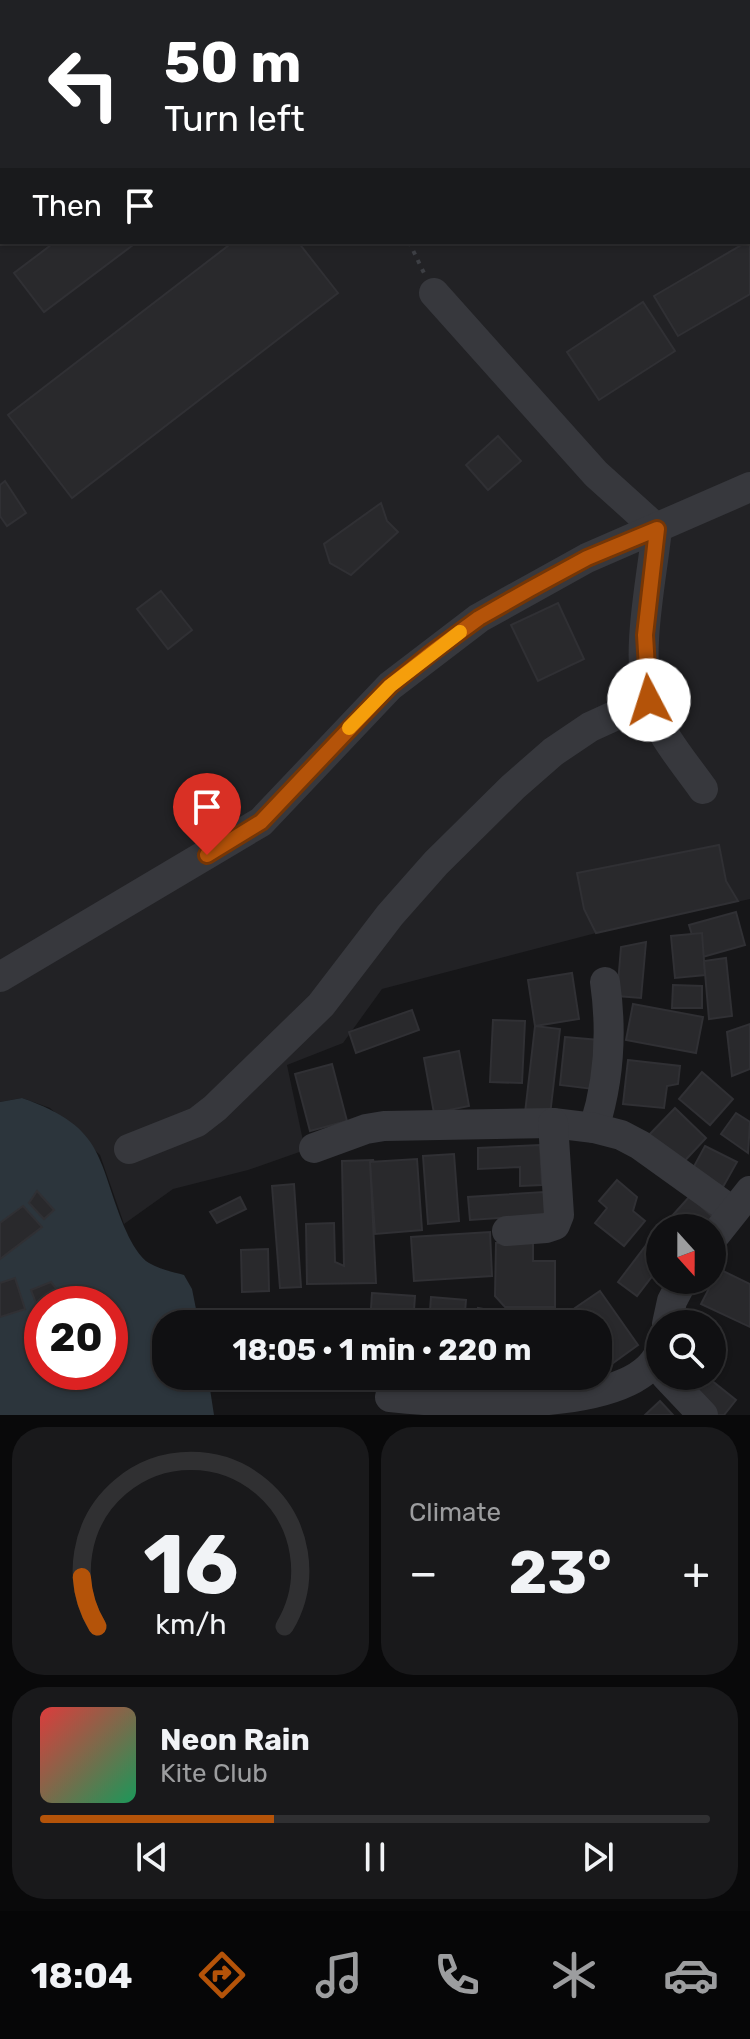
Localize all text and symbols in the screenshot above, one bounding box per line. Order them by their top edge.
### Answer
text: 50 m [164,30,301,96]
icon: left [32,32,136,136]
text: Turn left [164,97,305,140]
icon: arrive [118,184,162,228]
text: Then [32,188,102,224]
position arrow [607,658,691,742]
pin [173,773,241,855]
icon: arrive [185,785,229,829]
north arrow [646,1214,726,1294]
map controls [646,1214,726,1390]
speed limit sign: 20 [24,1286,128,1390]
button: search [646,1310,726,1390]
text: 18:05 · 1 min · 220 m [232,1332,532,1368]
text: Climate [409,1497,501,1528]
text: 16 [143,1515,238,1614]
text: 23° [508,1537,612,1608]
text: − [409,1547,438,1599]
text: + [683,1547,710,1599]
text: km/h [155,1607,226,1641]
text: Neon Rain [160,1722,310,1758]
text: Kite Club [160,1758,268,1789]
icon: previous [130,1835,174,1879]
icon: pause [353,1835,397,1879]
icon: next [576,1835,620,1879]
icon: directions [194,1947,250,2003]
icon: music [311,1947,367,2003]
icon: phone [429,1947,485,2003]
icon: climate [546,1947,602,2003]
icon: car [663,1947,719,2003]
text: 18:04 [31,1954,133,1997]

